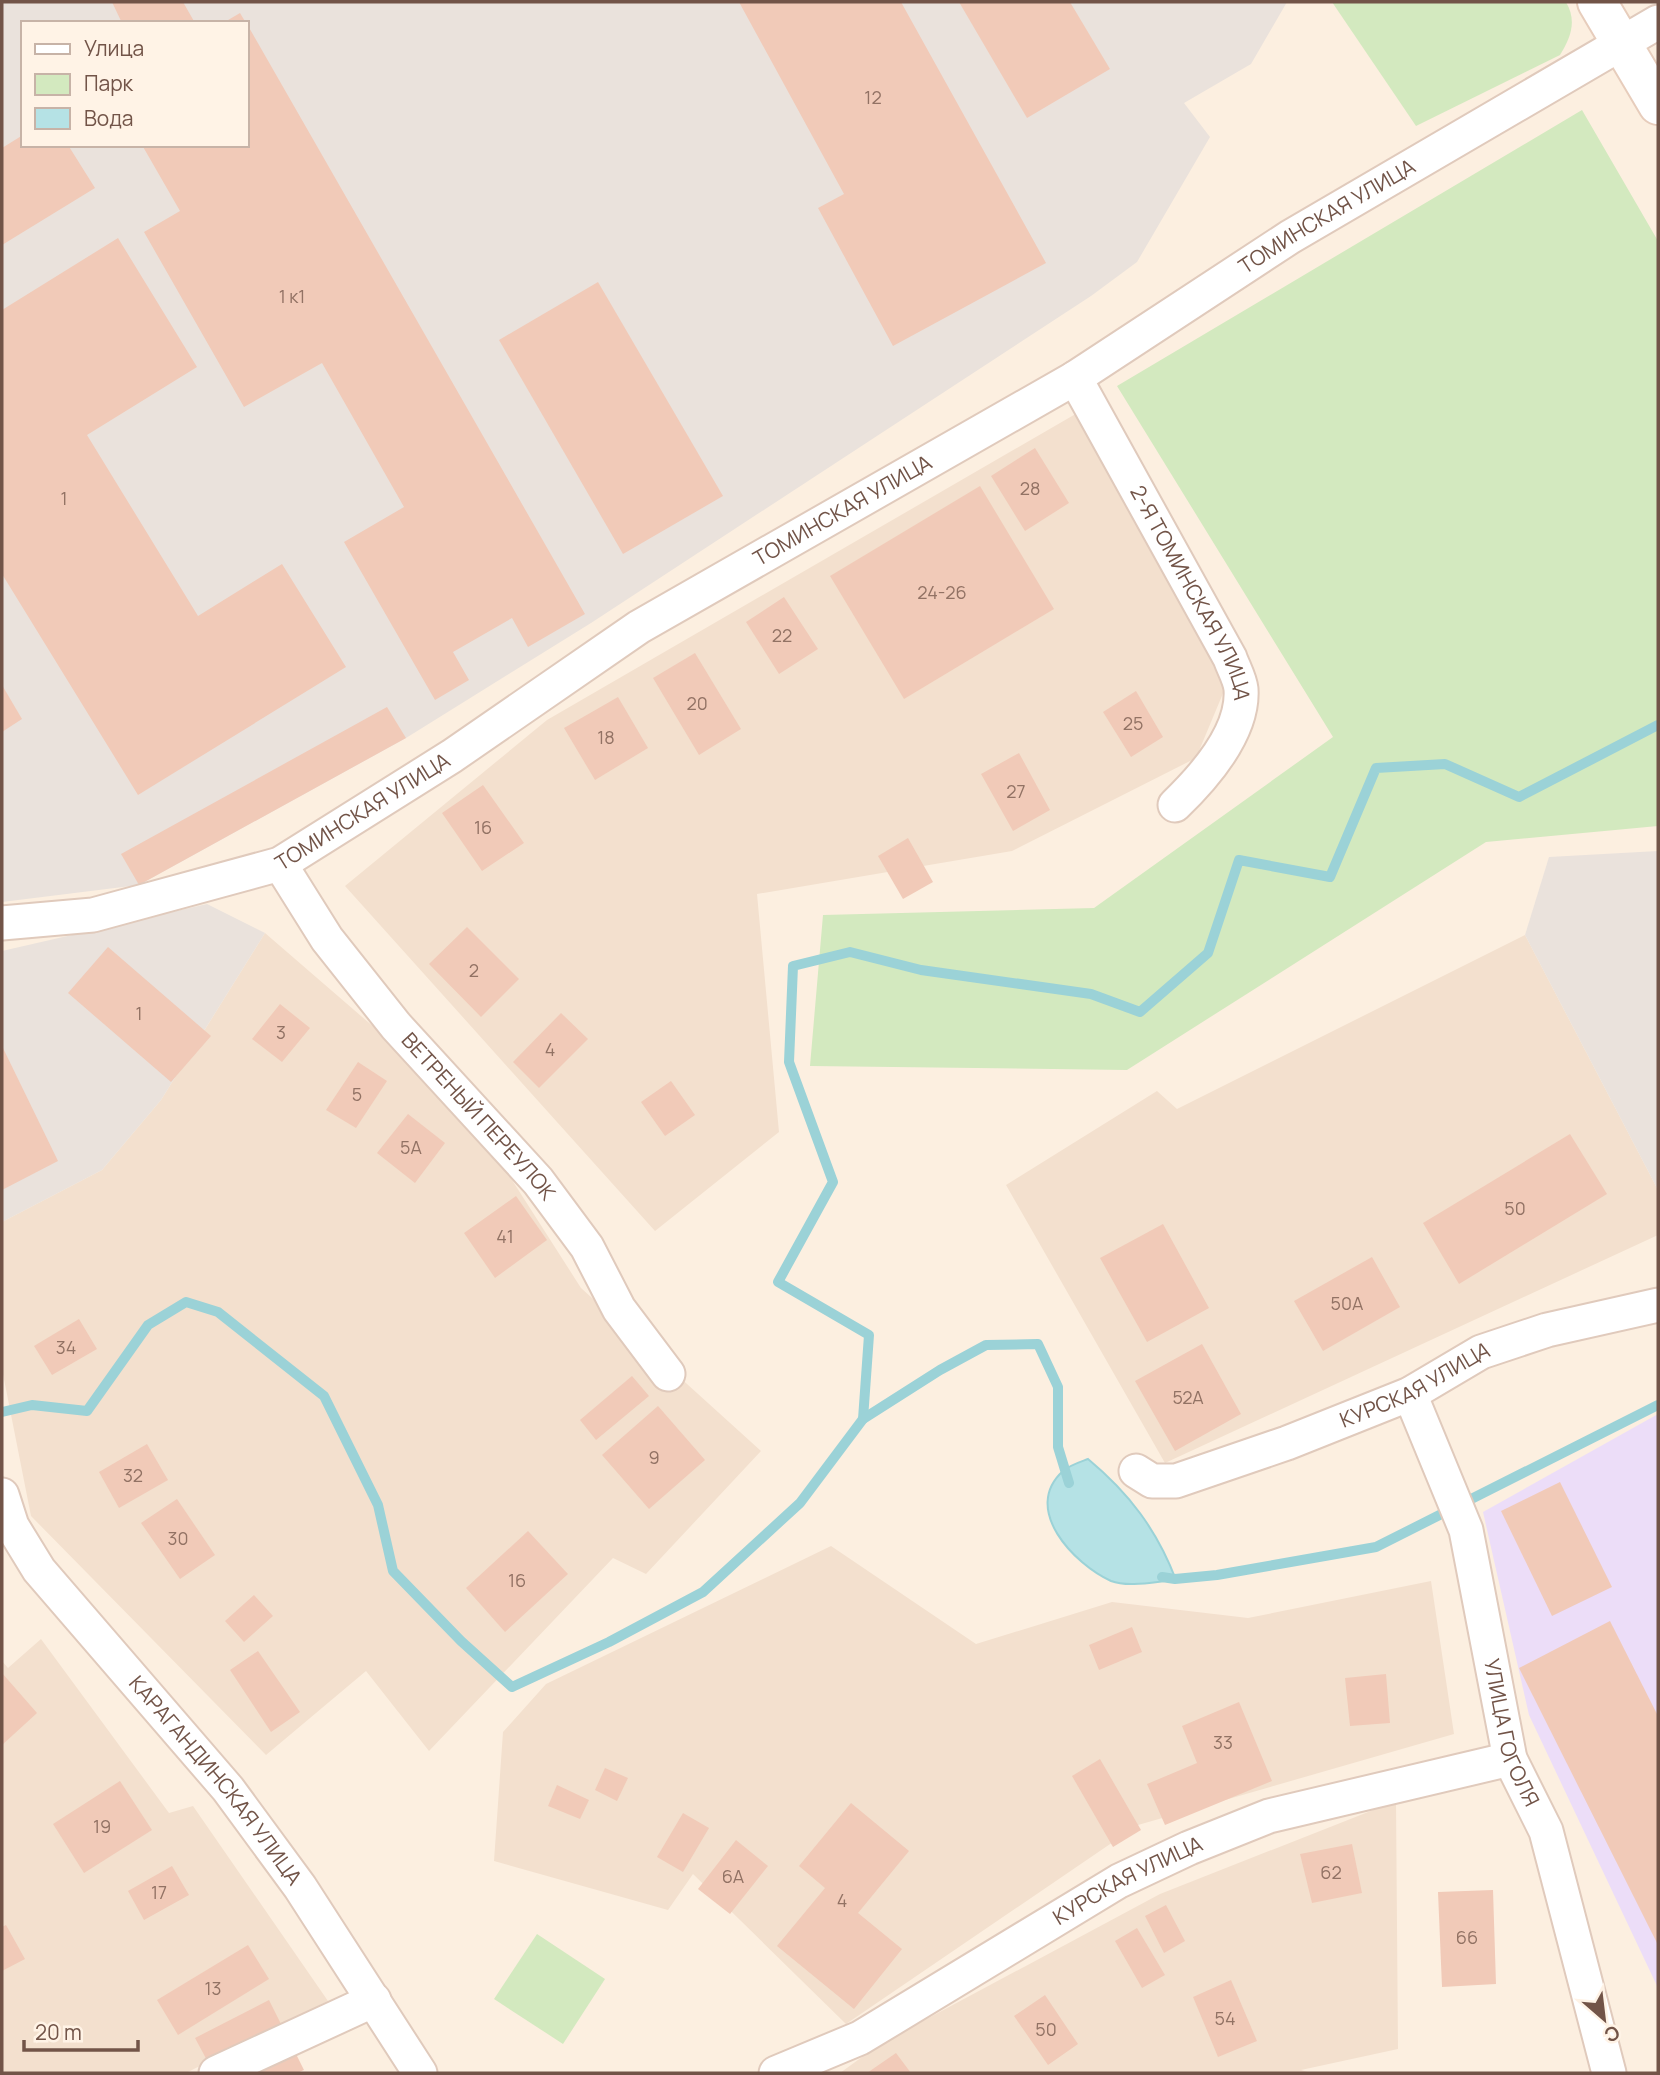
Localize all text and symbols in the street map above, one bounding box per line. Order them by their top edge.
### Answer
legend [21,21,248,147]
text: Улица [84,34,144,62]
text: Парк [84,69,134,97]
house number: 12 [864,85,882,109]
text: Вода [84,104,134,132]
street label: ТОМИНСКАЯ УЛИЦА [1233,152,1420,280]
house number: 1 к1 [279,284,305,308]
street label: ТОМИНСКАЯ УЛИЦА [748,448,937,572]
house number: 28 [1020,476,1040,500]
street label: 2-Я ТОМИНСКАЯ УЛИЦА [1124,480,1256,701]
house number: 1 [60,486,68,510]
house number: 24-26 [917,580,967,604]
house number: 22 [772,623,792,647]
house number: 20 [686,691,708,715]
house number: 25 [1123,711,1143,735]
house number: 18 [597,725,615,749]
street label: ТОМИНСКАЯ УЛИЦА [270,746,455,877]
house number: 27 [1006,779,1026,803]
house number: 16 [474,815,492,839]
house number: 2 [469,958,479,982]
house number: 1 [135,1001,143,1025]
house number: 3 [276,1020,286,1044]
street label: ВЕТРЕНЫЙ ПЕРЕУЛОК [396,1026,563,1206]
house number: 4 [545,1037,555,1061]
house number: 5 [352,1082,362,1106]
house number: 5А [400,1135,422,1159]
house number: 50 [1504,1196,1526,1220]
house number: 41 [496,1224,514,1248]
house number: 50А [1331,1291,1364,1315]
house number: 34 [56,1335,76,1359]
street label: КУРСКАЯ УЛИЦА [1335,1335,1493,1434]
house number: 52А [1172,1385,1204,1409]
house number: 9 [648,1445,660,1469]
house number: 32 [123,1463,143,1487]
house number: 30 [168,1526,188,1550]
house number: 16 [508,1568,526,1592]
street label: УЛИЦА ГОГОЛЯ [1478,1656,1546,1811]
street label: КАРАГАНДИНСКАЯ УЛИЦА [123,1669,309,1890]
house number: 33 [1213,1730,1233,1754]
house number: 19 [93,1814,111,1838]
street label: КУРСКАЯ УЛИЦА [1047,1829,1206,1931]
house number: 62 [1320,1860,1342,1884]
house number: 6А [722,1864,745,1888]
house number: 17 [151,1880,167,1904]
house number: 4 [837,1888,847,1912]
house number: 66 [1456,1925,1478,1949]
house number: 13 [205,1976,221,2000]
north arrow [1569,1984,1639,2054]
house number: 54 [1214,2006,1236,2030]
scale bar [24,2008,138,2052]
house number: 50 [1035,2017,1057,2041]
text: 20 m [35,2018,82,2046]
text: С [1600,2019,1624,2049]

